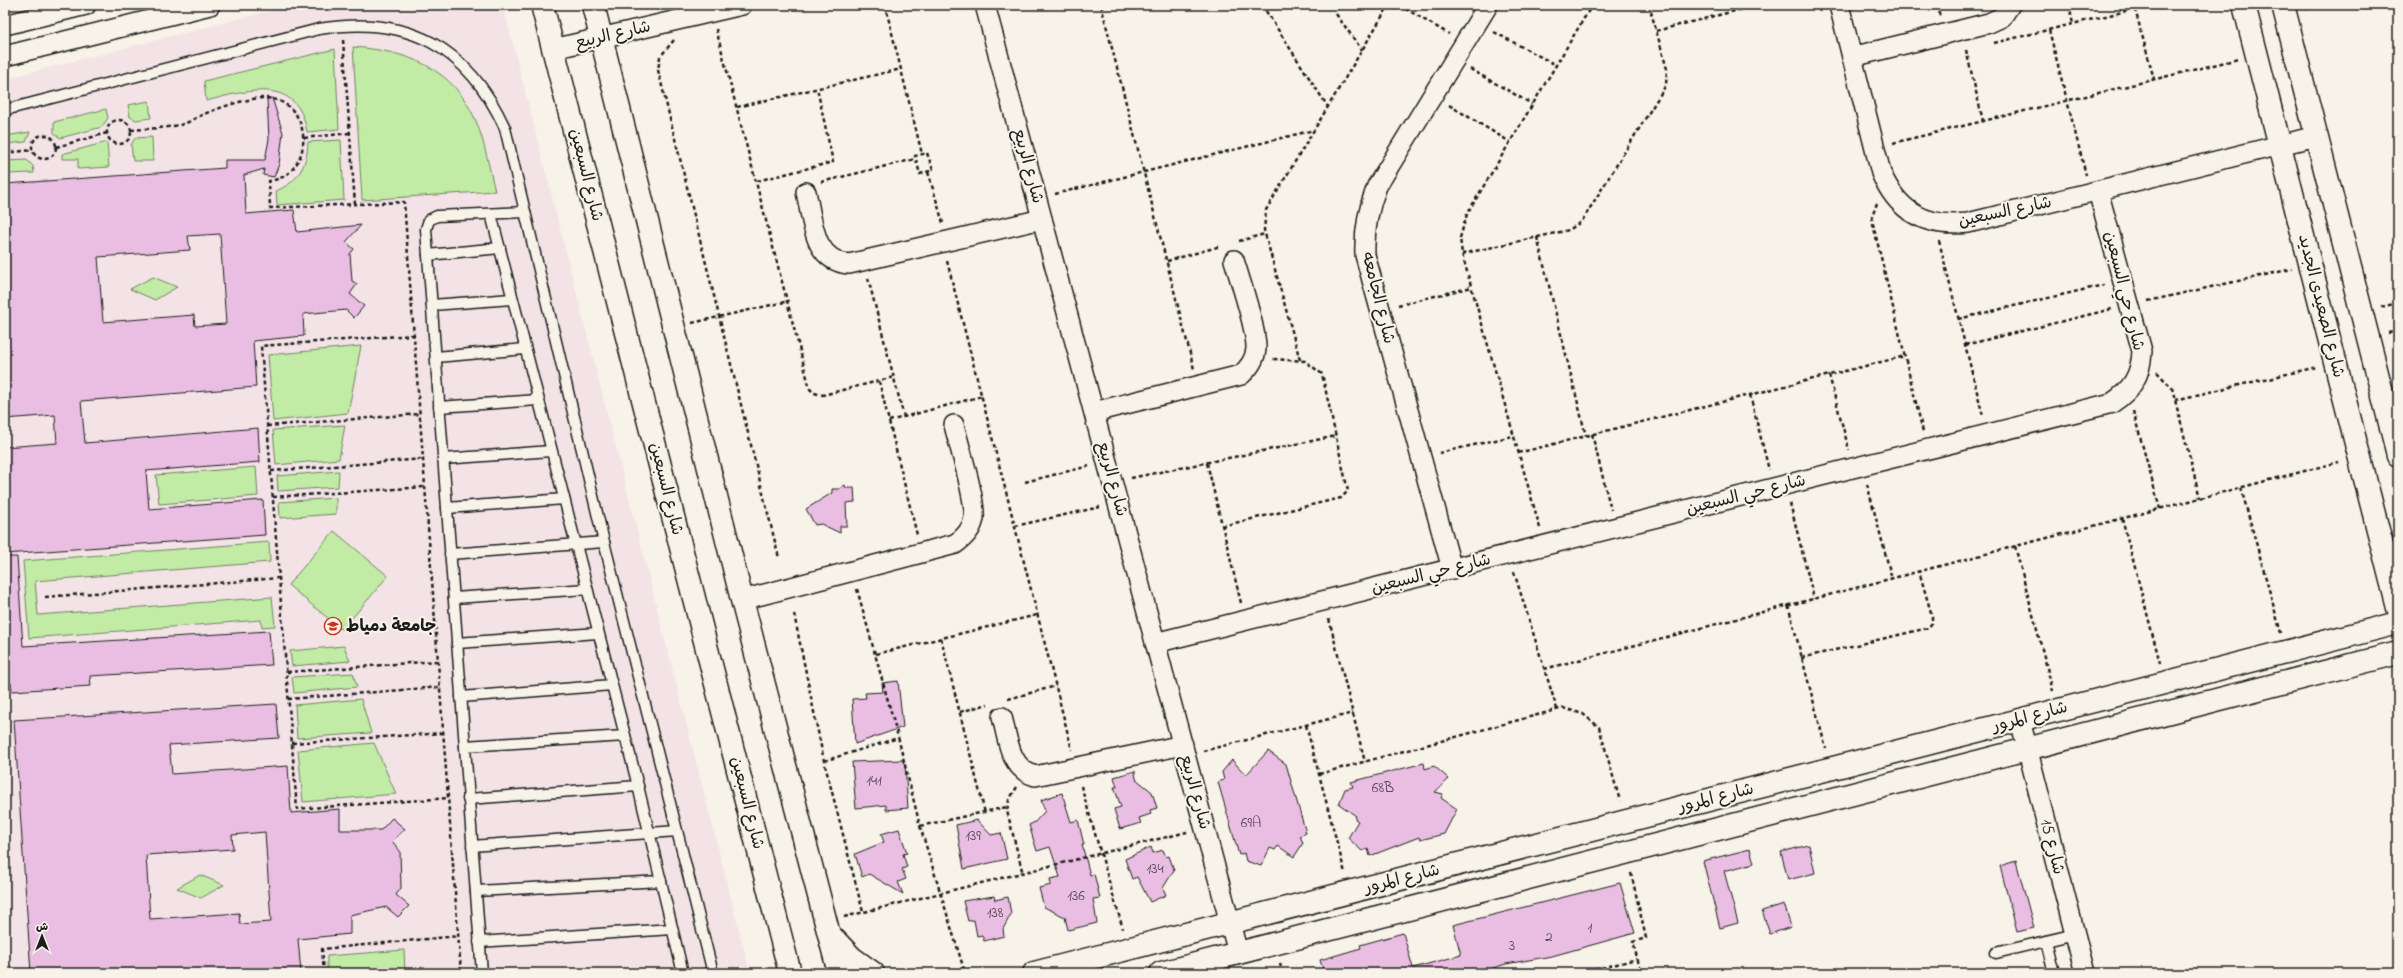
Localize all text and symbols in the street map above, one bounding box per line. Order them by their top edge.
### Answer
street label: شارع الربيع [573,14,653,56]
street label: شارع السبعين [562,126,610,224]
street label: شارع الربيع [1006,126,1050,206]
street label: شارع السبعين [1956,190,2054,234]
street label: شارع حي السبعين [2096,229,2151,354]
street label: شارع الصعيدى الجديد [2291,231,2351,381]
street label: شارع الجامعه [1355,249,1401,347]
street label: شارع الربيع [1090,439,1134,519]
street label: شارع السبعين [642,440,690,538]
street label: شارع حي السبعين [1684,468,1809,523]
street label: شارع حي السبعين [1369,547,1494,602]
place label: جامعة دمياط [346,614,436,639]
school or university icon: جامعة دمياط [323,616,343,636]
street label: شارع المرور [1988,695,2071,740]
street label: شارع الربيع [1173,752,1217,832]
street label: شارع السبعين [723,754,771,852]
house number: 141 [866,770,882,792]
house number: 68B [1372,777,1394,799]
street label: شارع المرور [1674,777,1756,820]
house number: 69A [1241,812,1261,834]
street label: شارع 15 [2033,817,2071,877]
house number: 139 [965,825,981,847]
house number: 134 [1146,858,1164,880]
street label: شارع المرور [1360,858,1442,901]
house number: 136 [1067,885,1085,907]
house number: 138 [987,902,1004,924]
north arrow [22,916,62,956]
house number: 1 [1588,917,1593,939]
text: ش [36,919,48,935]
house number: 2 [1545,926,1553,948]
house number: 3 [1509,935,1515,957]

